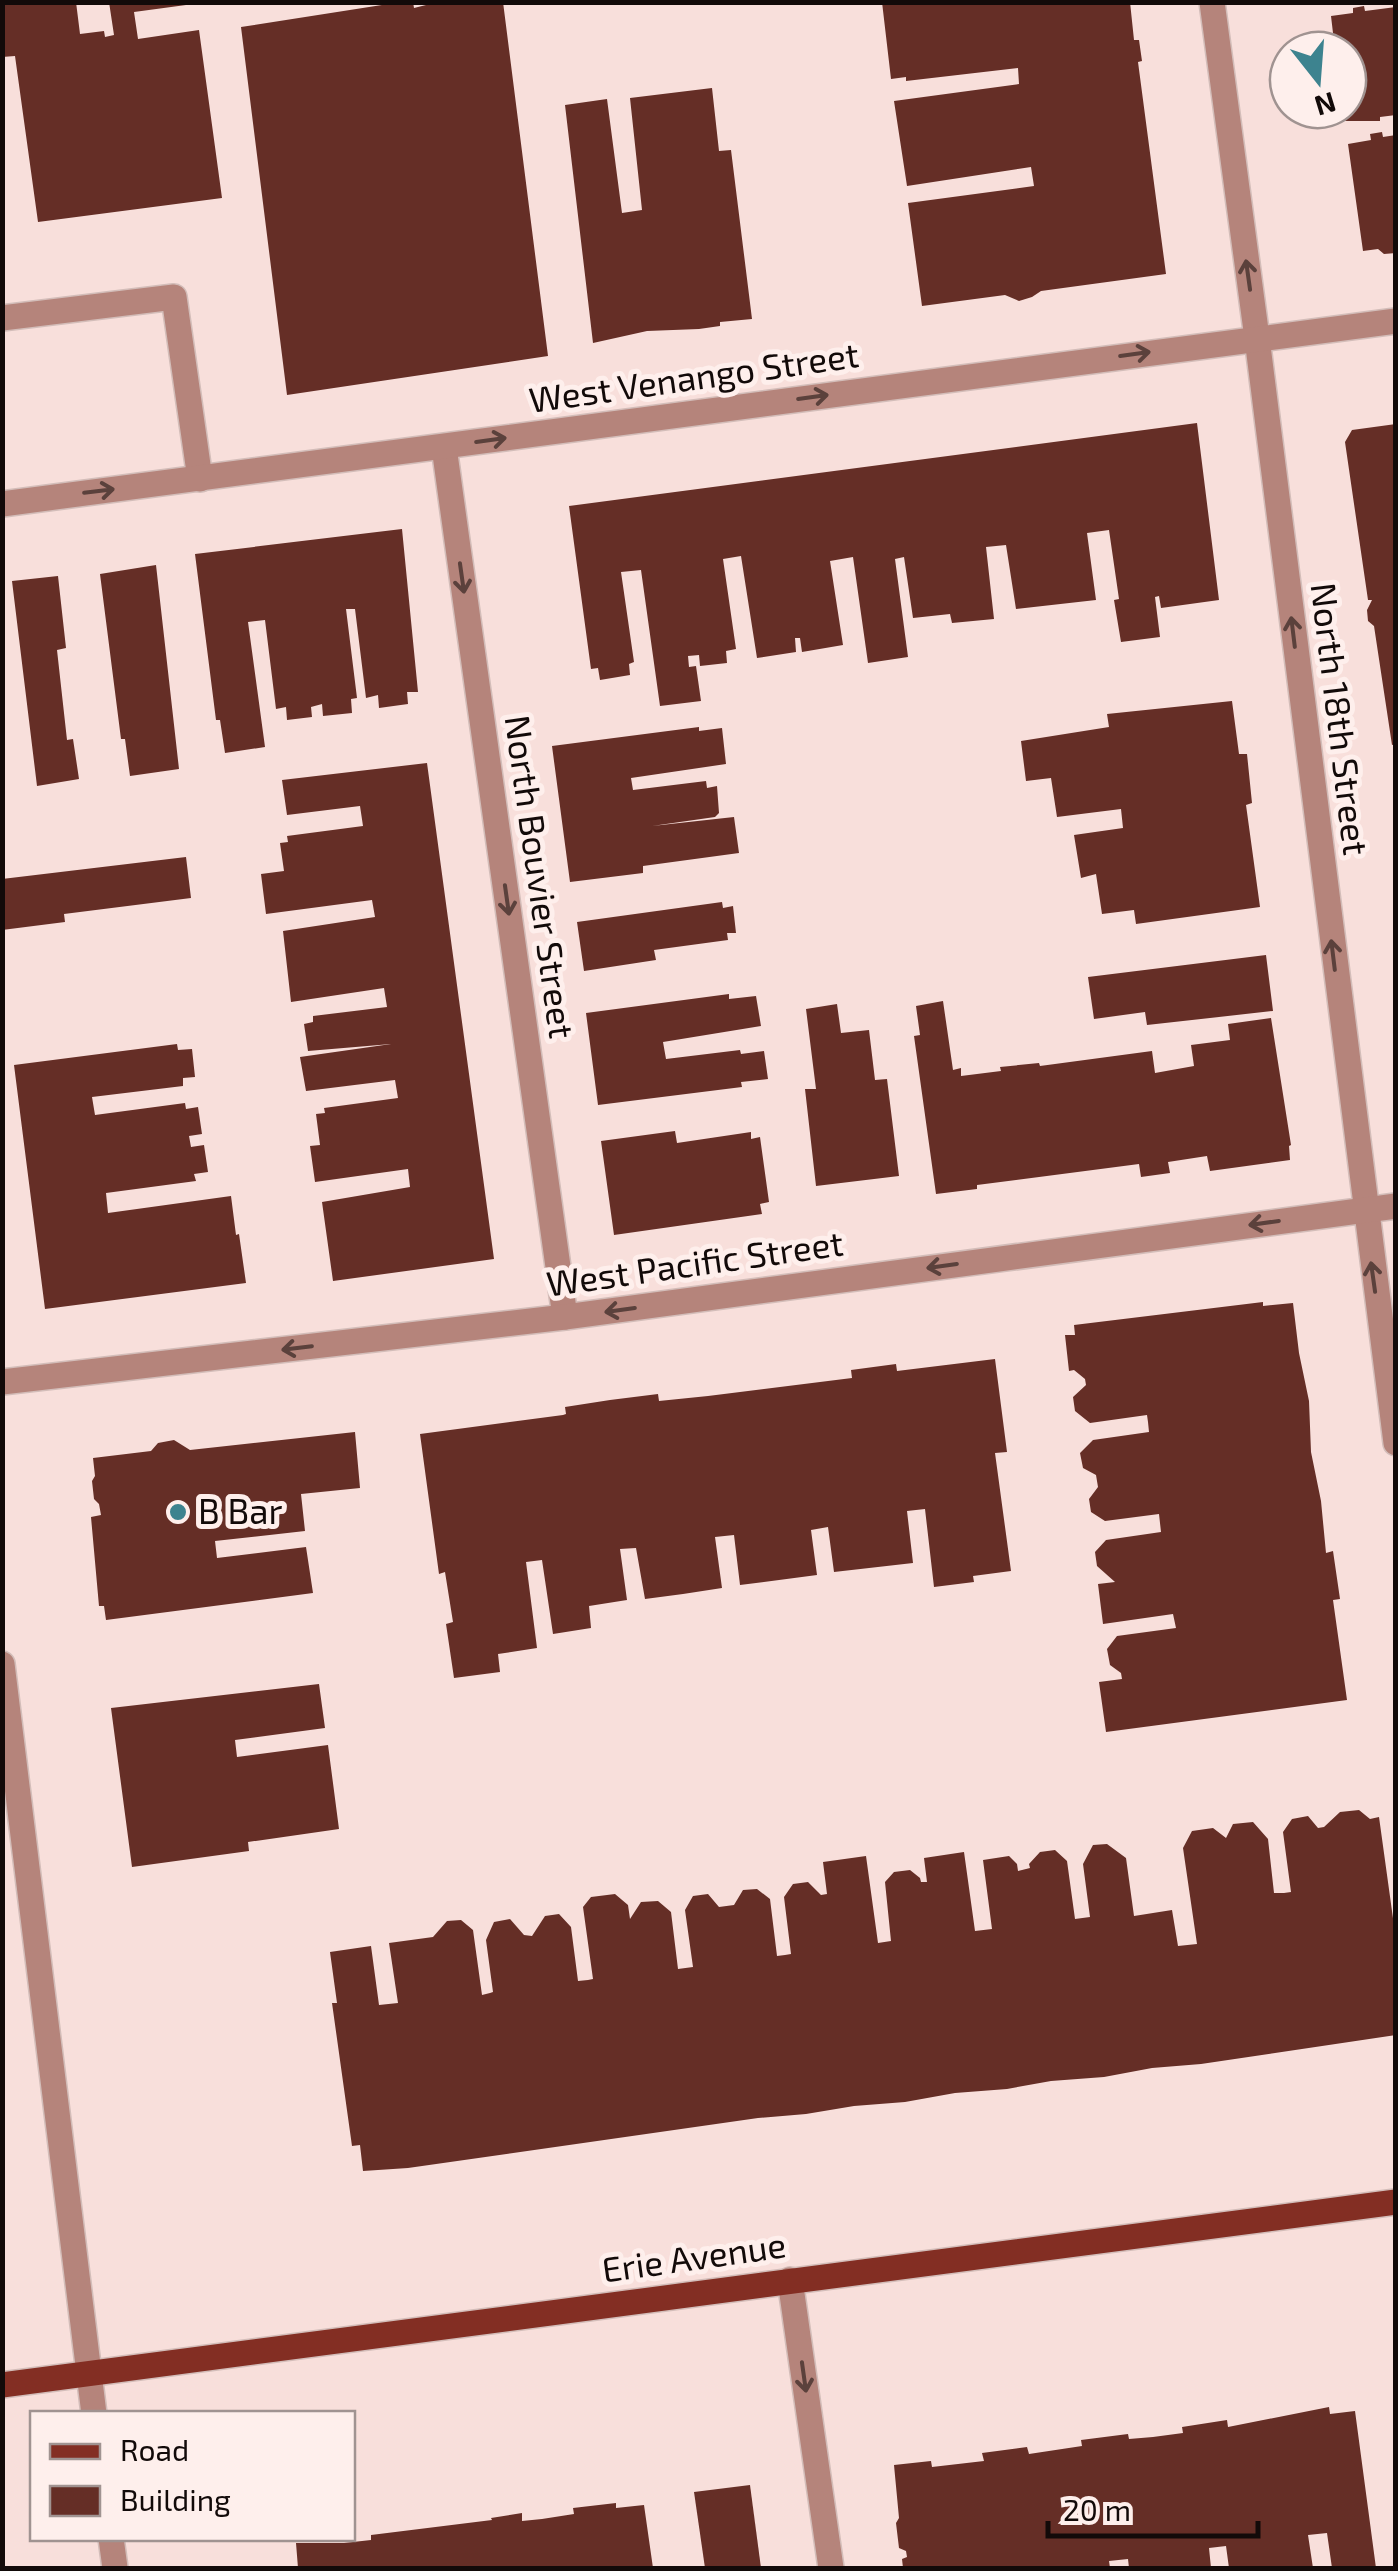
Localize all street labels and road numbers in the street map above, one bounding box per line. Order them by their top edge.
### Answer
street label: West Venango Street [526,332,861,420]
street label: North 18th Street [1303,580,1379,857]
street label: North Bouvier Street [497,712,584,1041]
street label: West Pacific Street [544,1220,846,1304]
street label: Erie Avenue [599,2222,788,2290]

